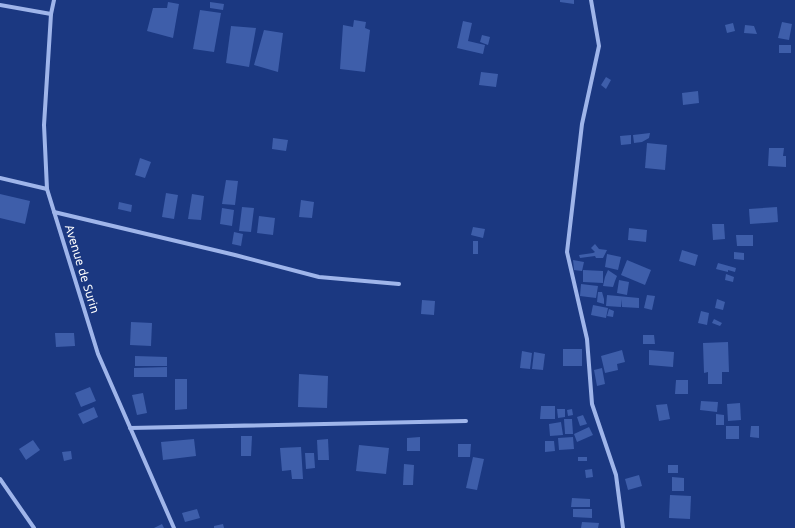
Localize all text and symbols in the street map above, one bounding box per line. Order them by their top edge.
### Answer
street label: Avenue de Surin [61,222,104,315]

